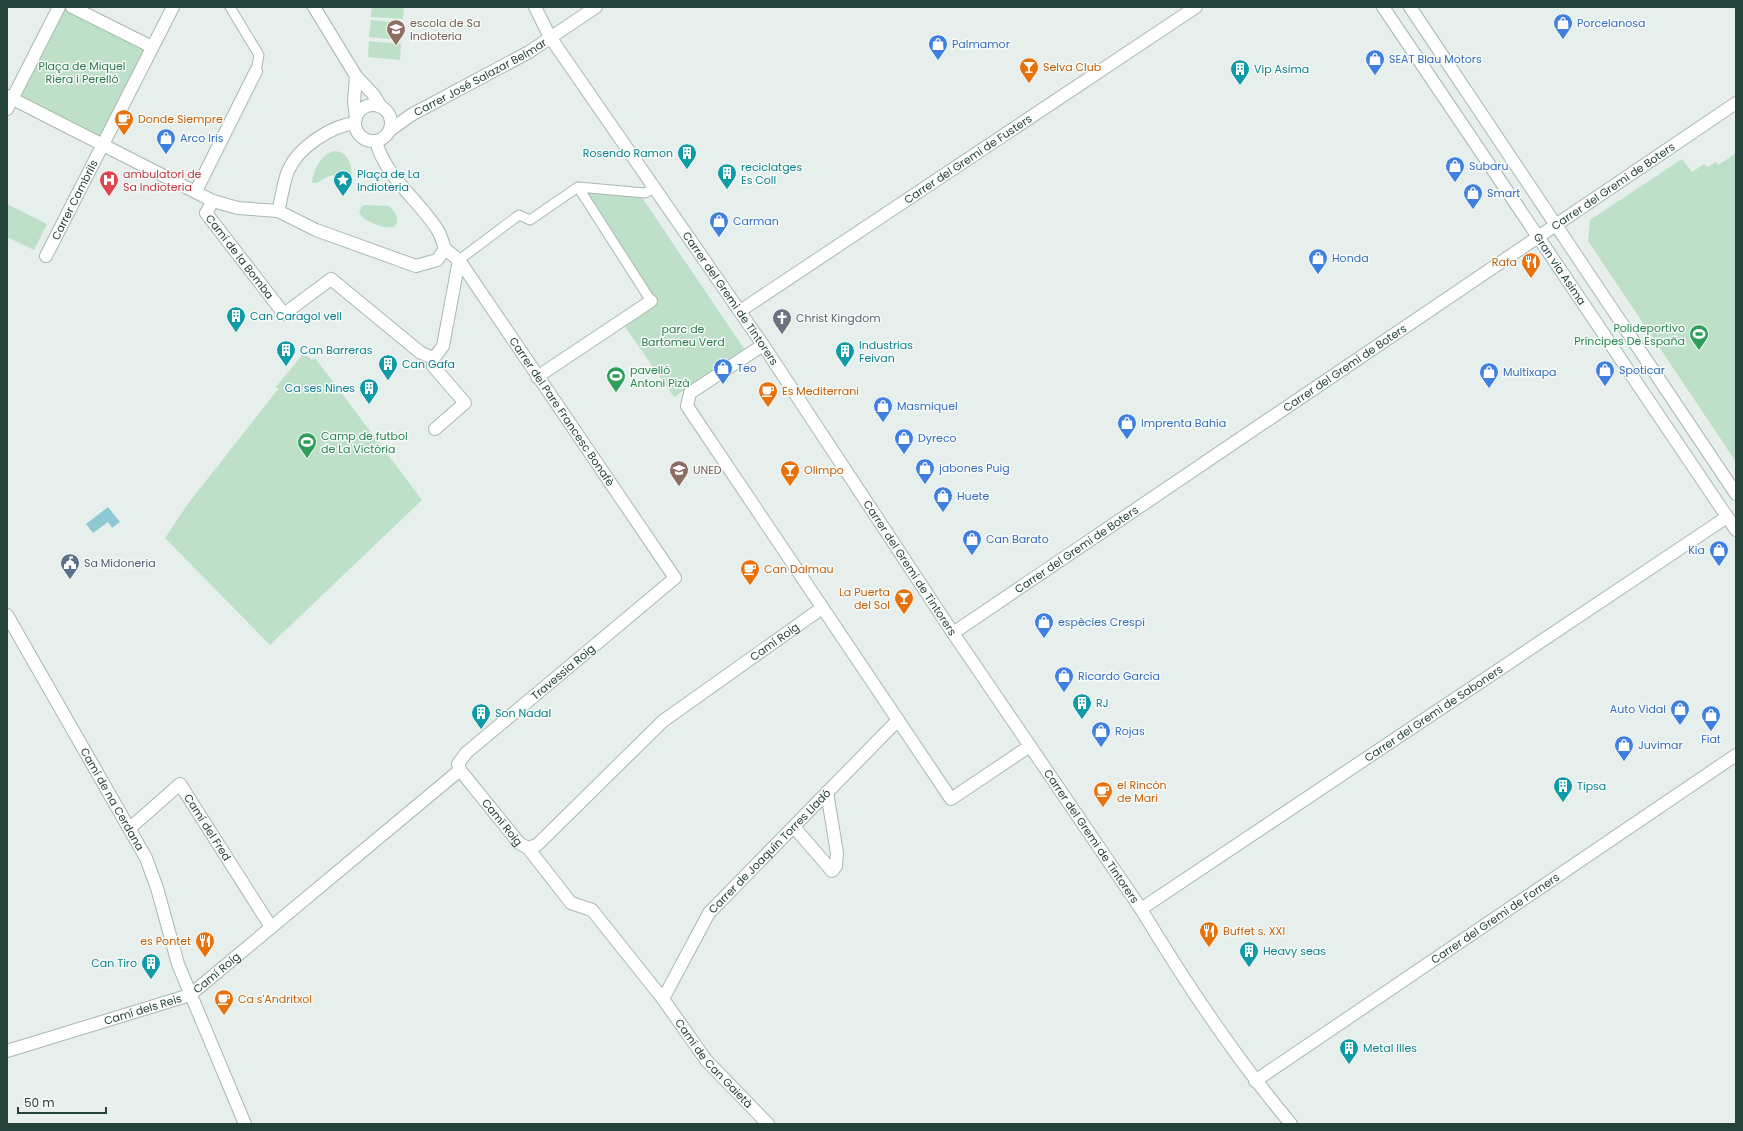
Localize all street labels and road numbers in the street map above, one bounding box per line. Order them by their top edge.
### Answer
street label: Carrer José Salazar Belmar [411,34,550,120]
street label: Carrer del Gremi de Fusters [901,110,1035,207]
street label: Carrer del Gremi de Boters [1548,139,1678,234]
street label: Carrer Cambrils [47,157,102,243]
street label: Camí de la Bomba [202,211,278,302]
street label: Carrer del Gremi de Tintorers [679,228,782,368]
street label: Gran via Asima [1530,230,1590,308]
street label: Carrer del Gremi de Boters [1280,320,1410,415]
street label: Carrer del Pare Francesc Bonafè [505,334,618,490]
street label: Carrer del Gremi de Tintorers [860,497,961,639]
street label: Carrer del Gremi de Boters [1011,502,1142,597]
street label: Camí Roig [747,619,802,665]
street label: Travessia Roig [528,641,598,703]
street label: Carrer del Gremi de Saboners [1361,661,1506,765]
street label: Camí de na Cerdana [76,745,148,853]
street label: Carrer del Gremi de Tintorers [1040,766,1143,907]
street label: Carrer de Joaquín Torres Lladó [705,785,834,917]
street label: Camí del Fred [180,791,235,864]
street label: Camí Roig [478,795,526,849]
street label: Carrer del Gremi de Forners [1428,869,1563,968]
street label: Camí Roig [190,948,244,997]
street label: Camí dels Reis [102,990,184,1029]
street label: Camí de Can Gaietà [671,1015,756,1112]

